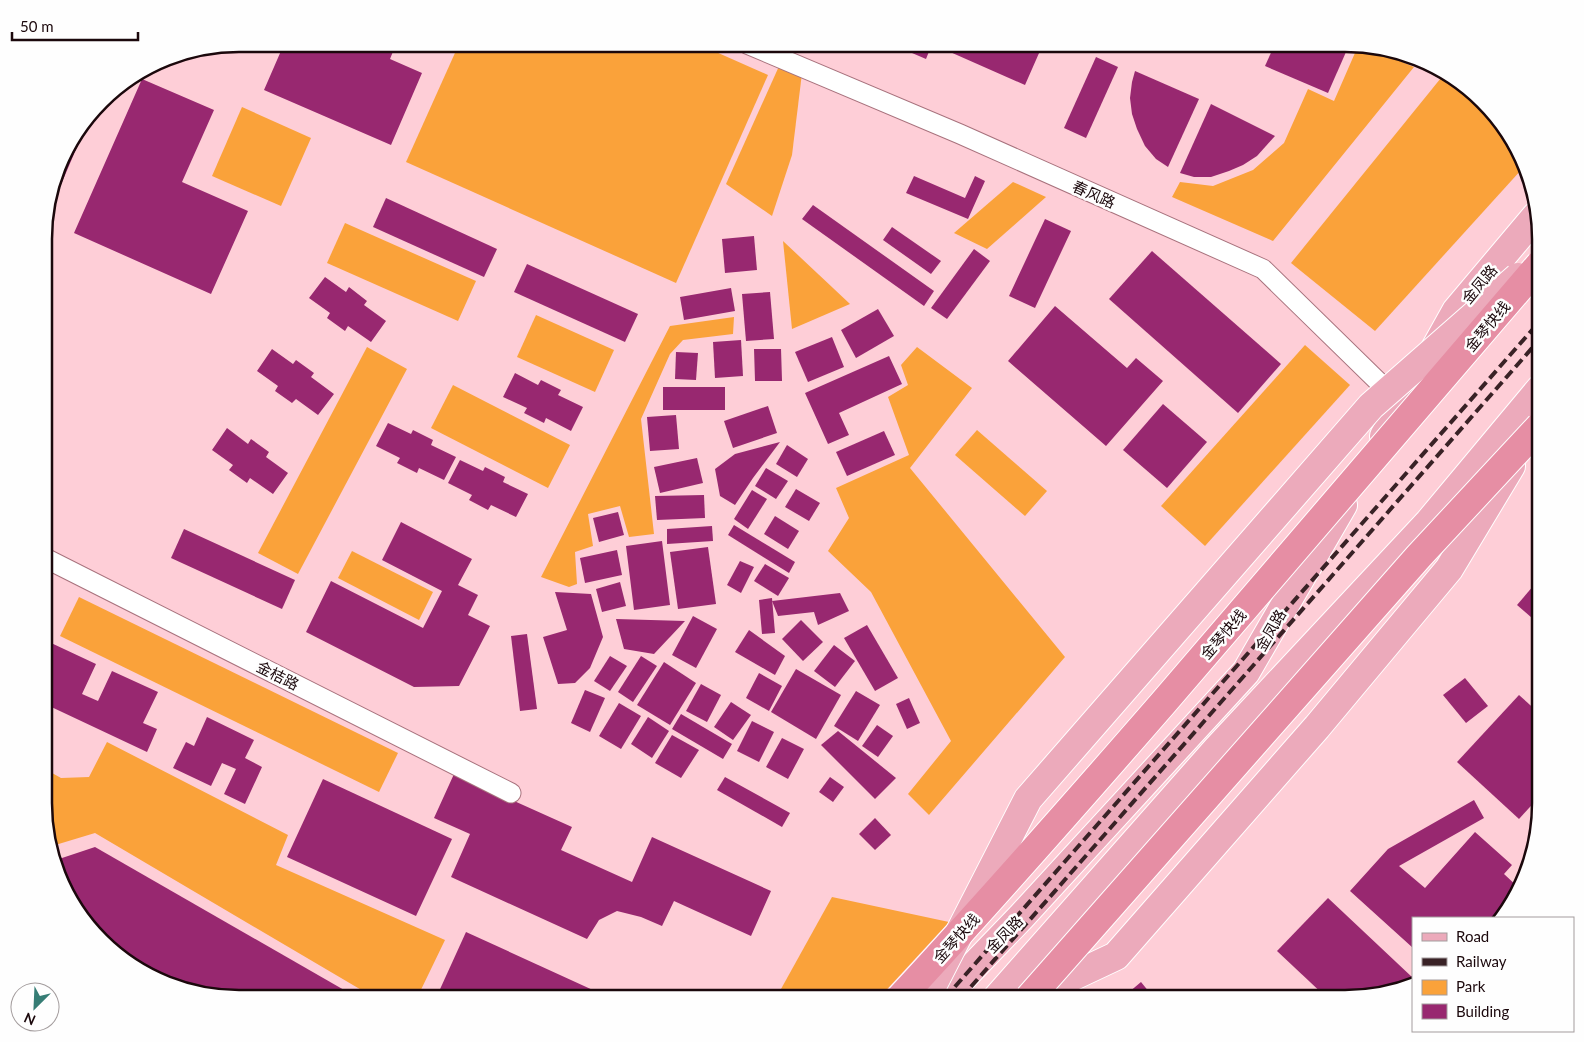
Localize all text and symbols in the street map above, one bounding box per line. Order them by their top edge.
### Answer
scale bar [12,10,139,42]
text: 50 m [20,17,54,35]
street label: 春风路 [1070,177,1118,211]
street label: 金凤路 [1458,261,1500,307]
street label: 金琴快线 [1461,297,1513,355]
street label: 金琴快线 [1197,605,1249,663]
street label: 金凤路 [1251,606,1289,654]
street label: 金桔路 [254,657,302,693]
street label: 金琴快线 [929,910,983,966]
street label: 金凤路 [982,912,1026,956]
legend [1412,917,1574,1032]
text: Road [1456,927,1489,945]
text: Railway [1456,952,1507,970]
text: Park [1456,977,1486,995]
north arrow [10,982,60,1032]
text: Building [1456,1002,1509,1020]
text: N [21,1009,38,1029]

